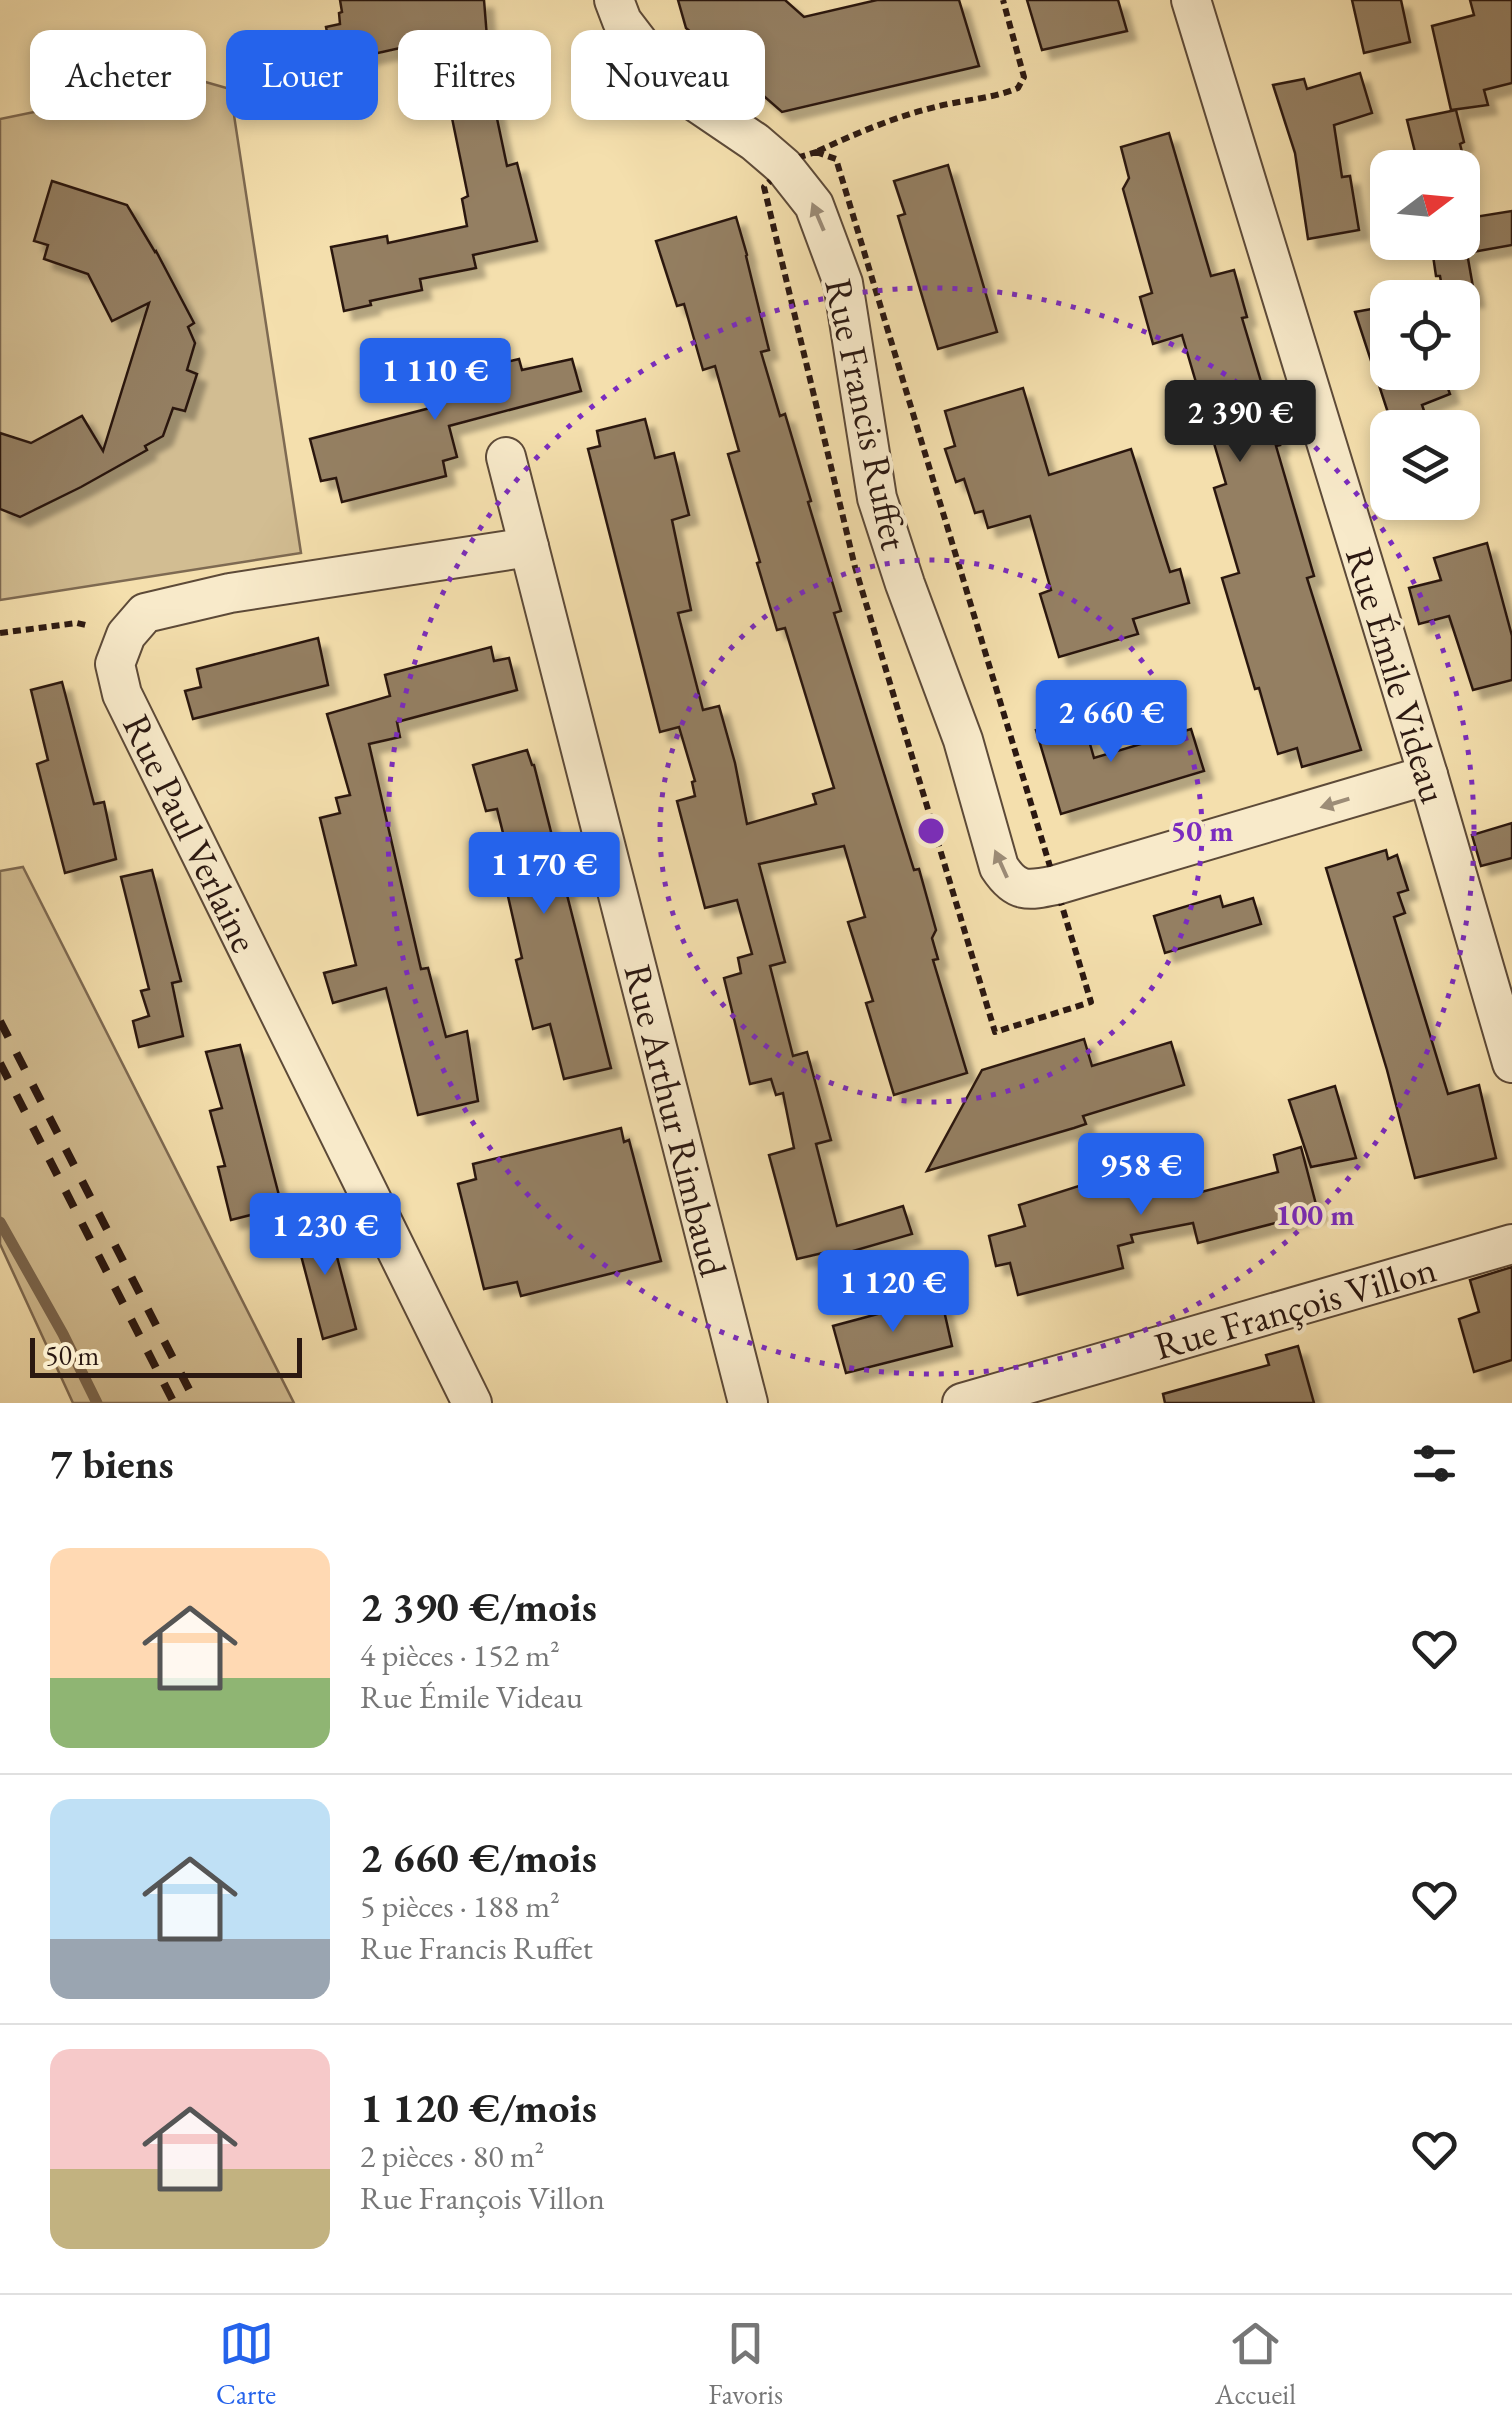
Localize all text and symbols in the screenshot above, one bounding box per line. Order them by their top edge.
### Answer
chip: Acheter [30,30,206,120]
chip: Louer [226,30,378,120]
chip: Filtres [398,30,551,120]
chip: Nouveau [571,30,765,120]
north arrow [1370,150,1480,260]
map controls [1370,150,1480,520]
one-way arrow [809,202,825,232]
street label: Rue Francis Ruffet [814,274,920,554]
button: locate [1370,280,1480,390]
pin: 1 110 € [343,338,527,423]
text: 1 110 € [382,349,488,391]
pin: 2 390 € [1148,380,1332,465]
text: 2 390 € [1187,391,1293,433]
button: layers [1370,410,1480,520]
street label: Rue Émile Videau [1335,541,1459,809]
pin: 2 660 € [1019,680,1203,765]
text: 2 660 € [1058,691,1164,733]
street label: Rue Paul Verlaine [112,706,270,960]
one-way arrow [1319,796,1349,811]
text: 50 m [1170,811,1234,850]
centre of rings [913,813,949,849]
pin: 1 170 € [452,832,636,917]
text: 1 170 € [491,843,597,885]
one-way arrow [992,849,1008,879]
street label: Rue Arthur Rimbaud [614,959,739,1282]
pin: 958 € [1071,1133,1211,1218]
text: 958 € [1100,1144,1182,1186]
pin: 1 230 € [233,1193,417,1278]
text: 100 m [1276,1195,1354,1234]
text: 1 230 € [272,1204,378,1246]
street label: Rue François Villon [1148,1243,1442,1371]
pin: 1 120 € [801,1250,985,1335]
text: 1 120 € [840,1261,946,1303]
scale bar [30,1333,302,1378]
text: 50 m [45,1337,99,1373]
text: 7 biens [50,1436,174,1491]
icon: filters [1407,1436,1462,1491]
text: 2 390 €/mois [360,1579,597,1634]
icon: home [130,1588,250,1708]
icon: heart [1407,1621,1462,1676]
text: 4 pièces · 152 m² [360,1634,560,1676]
text: Rue Émile Videau [360,1676,583,1718]
text: 2 660 €/mois [360,1830,597,1885]
icon: home [130,1839,250,1959]
icon: heart [1407,1872,1462,1927]
text: 5 pièces · 188 m² [360,1885,560,1927]
text: Rue Francis Ruffet [360,1927,593,1969]
text: 1 120 €/mois [360,2080,597,2135]
icon: home [130,2089,250,2209]
icon: heart [1407,2122,1462,2177]
text: 2 pièces · 80 m² [360,2135,544,2177]
text: Rue François Villon [360,2177,605,2219]
tab: Carte [216,2316,276,2412]
tab: Favoris [708,2316,783,2412]
tab: Accueil [1215,2316,1296,2412]

